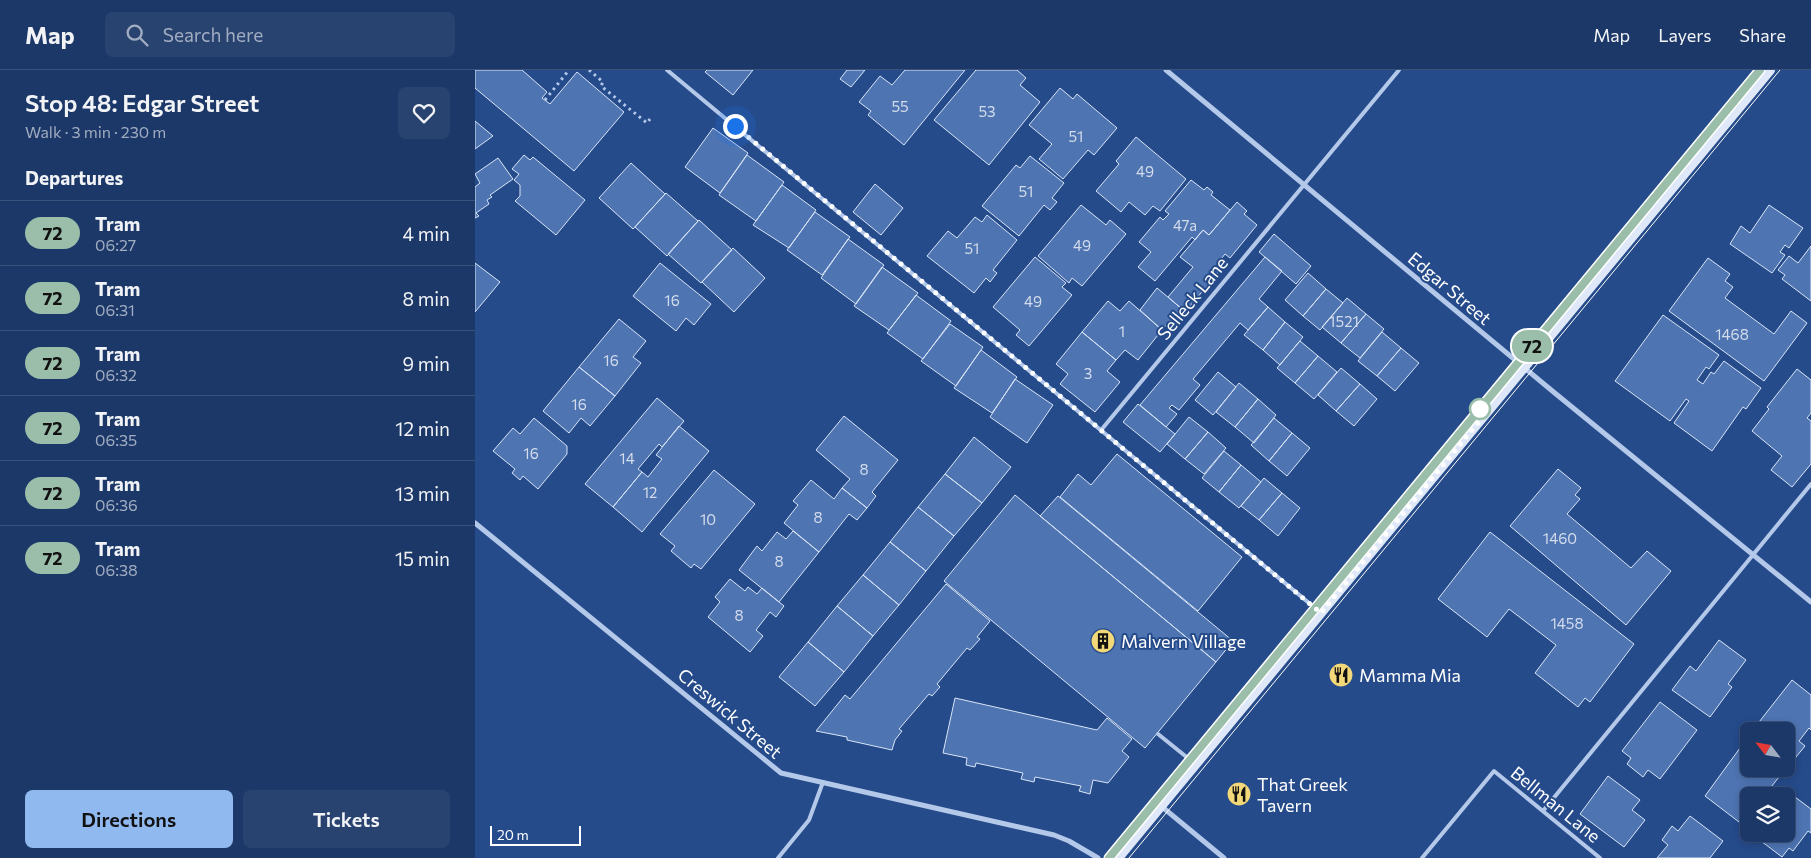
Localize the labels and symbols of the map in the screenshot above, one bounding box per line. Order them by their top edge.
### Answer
house number: 55 [891,97,909,115]
house number: 53 [978,102,996,120]
your location [723,114,748,139]
house number: 51 [1068,127,1084,145]
house number: 49 [1136,162,1154,180]
house number: 51 [1018,182,1034,200]
house number: 47a [1173,216,1197,234]
house number: 49 [1073,236,1091,254]
house number: 51 [964,239,980,257]
street label: Edgar Street [1404,247,1496,329]
street label: Selleck Lane [1152,252,1232,344]
house number: 16 [664,291,680,309]
house number: 49 [1024,292,1042,310]
house number: 1521 [1329,312,1359,330]
house number: 1 [1119,322,1125,340]
house number: 1468 [1715,325,1749,343]
line badge: 72 [1509,330,1555,362]
house number: 16 [603,351,619,369]
house number: 3 [1084,364,1092,382]
house number: 16 [571,395,587,413]
unlabelled marker [1469,398,1491,420]
house number: 16 [523,444,539,462]
house number: 14 [619,449,635,467]
house number: 8 [859,460,869,478]
house number: 12 [643,483,657,501]
house number: 8 [813,508,823,526]
house number: 10 [700,510,716,528]
house number: 1460 [1543,529,1577,547]
house number: 8 [774,552,784,570]
house number: 8 [734,606,744,624]
house number: 1458 [1550,614,1584,632]
building icon: Malvern Village [1090,628,1116,654]
place label: Malvern Village [1121,630,1246,652]
restaurant icon: Mamma Mia [1328,662,1354,688]
street label: Creswick Street [674,663,786,763]
place label: Mamma Mia [1359,664,1461,686]
north arrow [1740,722,1795,778]
street label: Bellman Lane [1507,761,1605,847]
place label: That Greek Tavern [1257,773,1348,816]
restaurant icon: That Greek Tavern [1226,781,1252,807]
scale bar [490,823,581,846]

